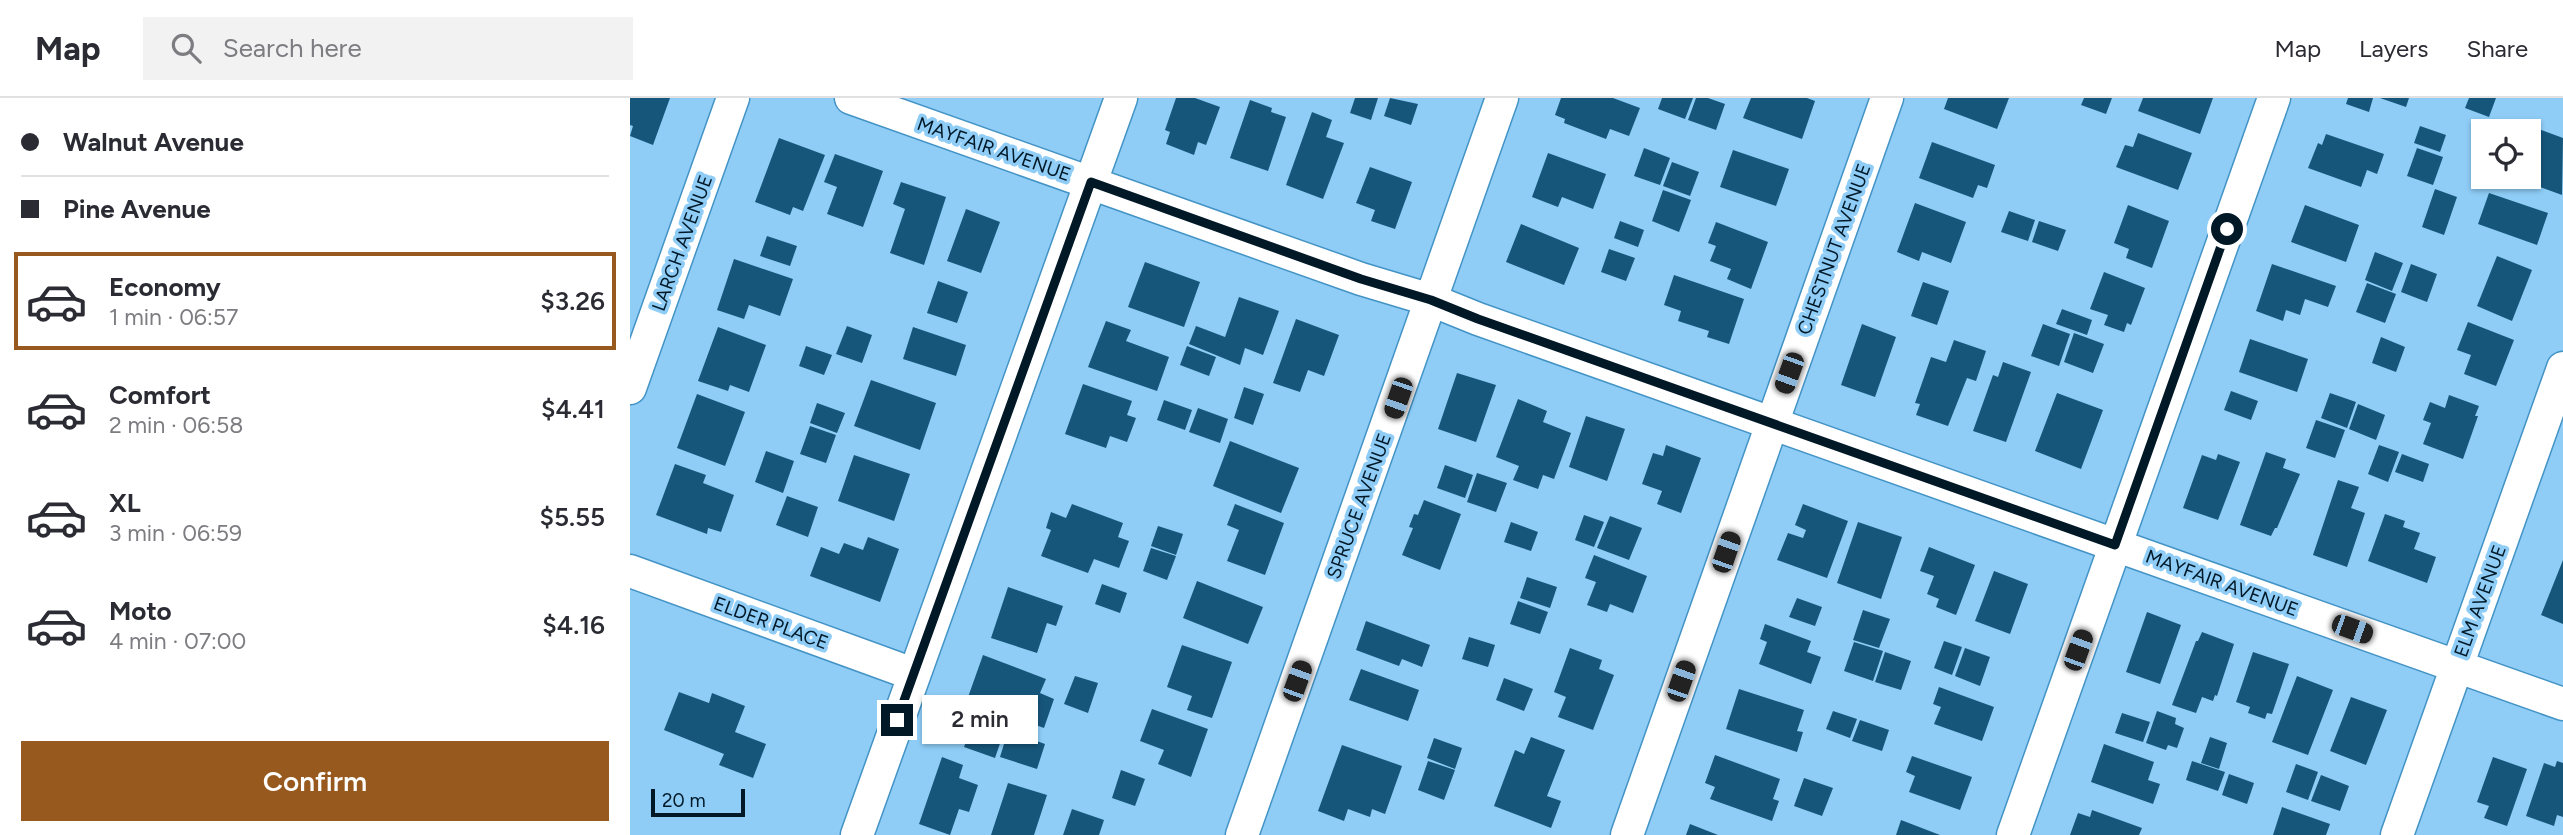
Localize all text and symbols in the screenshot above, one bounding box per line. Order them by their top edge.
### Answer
search box [143,17,633,80]
text: Map [35,29,101,68]
icon: search [167,29,205,67]
text: Search here [223,32,362,64]
text: Map [2274,34,2321,63]
text: Layers [2359,34,2428,63]
text: Share [2466,34,2528,63]
street label: MAYFAIR AVENUE [914,112,1074,186]
map controls [2471,119,2541,189]
button: locate [2471,119,2541,189]
text: Walnut Avenue [63,126,244,158]
street label: CHESTNUT AVENUE [1792,160,1876,338]
street label: LARCH AVENUE [647,172,717,314]
text: Pine Avenue [63,193,211,225]
route start [2211,213,2243,245]
icon: car [25,270,88,333]
text: Economy [109,271,221,303]
text: $3.26 [540,285,605,317]
text: 1 min · 06:57 [109,303,238,331]
car [1772,350,1807,396]
car [1382,375,1415,421]
icon: car [25,378,88,441]
text: Comfort [109,379,211,411]
text: $4.41 [541,393,605,425]
text: 2 min · 06:58 [109,411,243,439]
street label: SPRUCE AVENUE [1322,430,1396,582]
icon: car [25,486,88,549]
text: XL [109,487,141,519]
text: $5.55 [539,501,605,533]
text: 3 min · 06:59 [109,519,242,547]
car [1710,529,1743,575]
street label: ELM AVENUE [2449,542,2511,660]
street label: MAYFAIR AVENUE [2142,545,2302,621]
street label: ELDER PLACE [711,592,831,654]
icon: car [25,594,88,657]
text: Moto [109,595,172,627]
text: $4.16 [542,609,605,641]
car [2329,612,2376,646]
text: 4 min · 07:00 [109,627,246,655]
car [2061,627,2096,673]
car [1280,658,1315,704]
car [1665,658,1698,704]
callout: 2 min [922,696,1037,744]
route end [881,704,913,736]
text: 2 min [951,705,1009,733]
button: Confirm [21,741,609,821]
scale bar [651,786,746,818]
text: 20 m [662,789,706,812]

